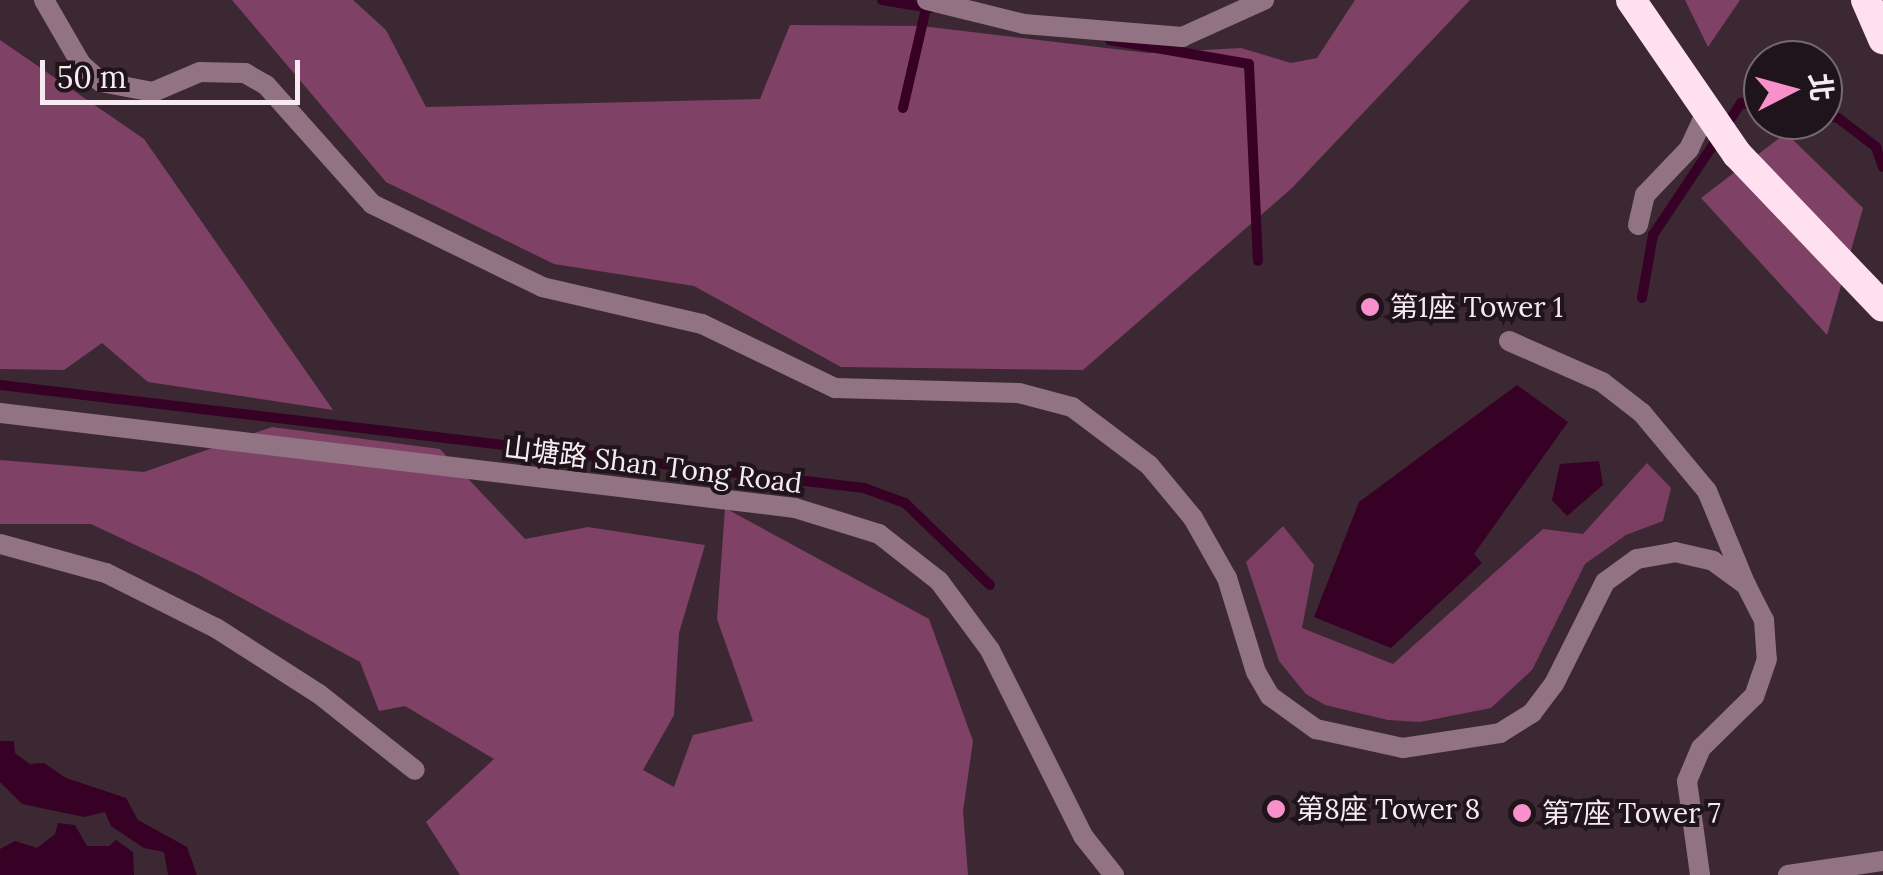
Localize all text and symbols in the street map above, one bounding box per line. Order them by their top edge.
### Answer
scale bar [45,40,305,102]
north arrow [1743,40,1843,140]
text: 50 m [57,58,127,96]
text: 北 [1801,71,1840,103]
place label: 第1座 Tower 1 [1390,290,1563,324]
marker: 第1座 Tower 1 [1359,296,1381,318]
street label: 山塘路 Shan Tong Road [502,430,804,500]
place label: 第8座 Tower 8 [1296,792,1480,826]
place label: 第7座 Tower 7 [1542,796,1721,830]
marker: 第8座 Tower 8 [1265,798,1287,820]
marker: 第7座 Tower 7 [1511,802,1533,824]

